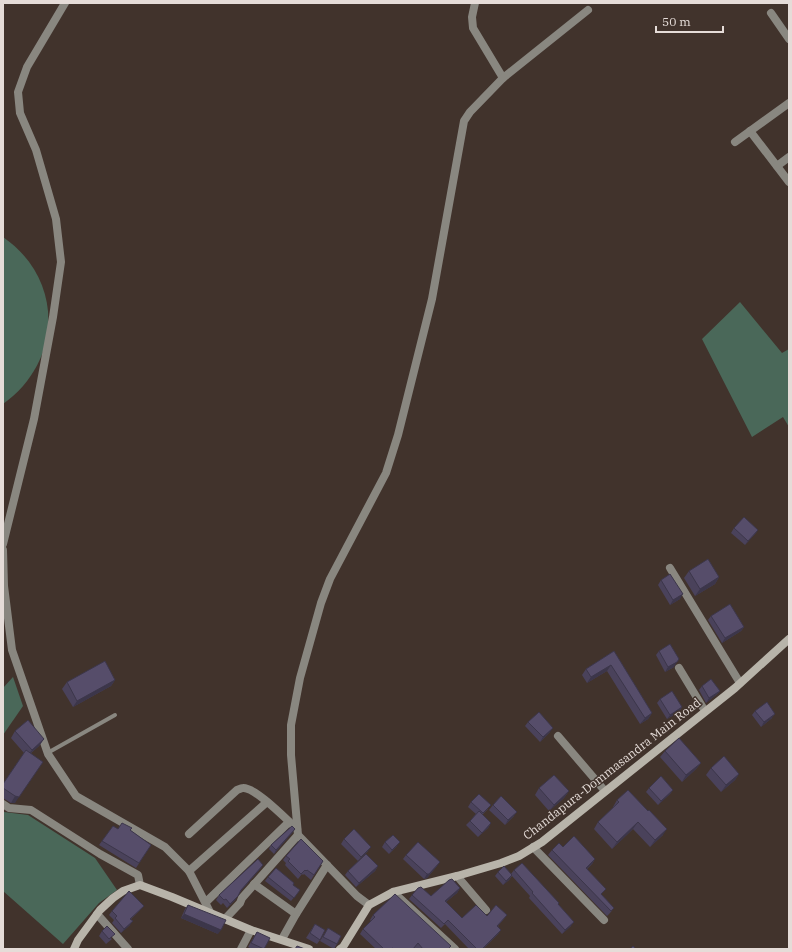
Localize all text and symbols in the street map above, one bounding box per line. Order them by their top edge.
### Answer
scale bar [656,8,723,34]
text: 50 m [662,14,691,29]
street label: Chandapura-Dommasandra Main Road [520,695,703,843]

